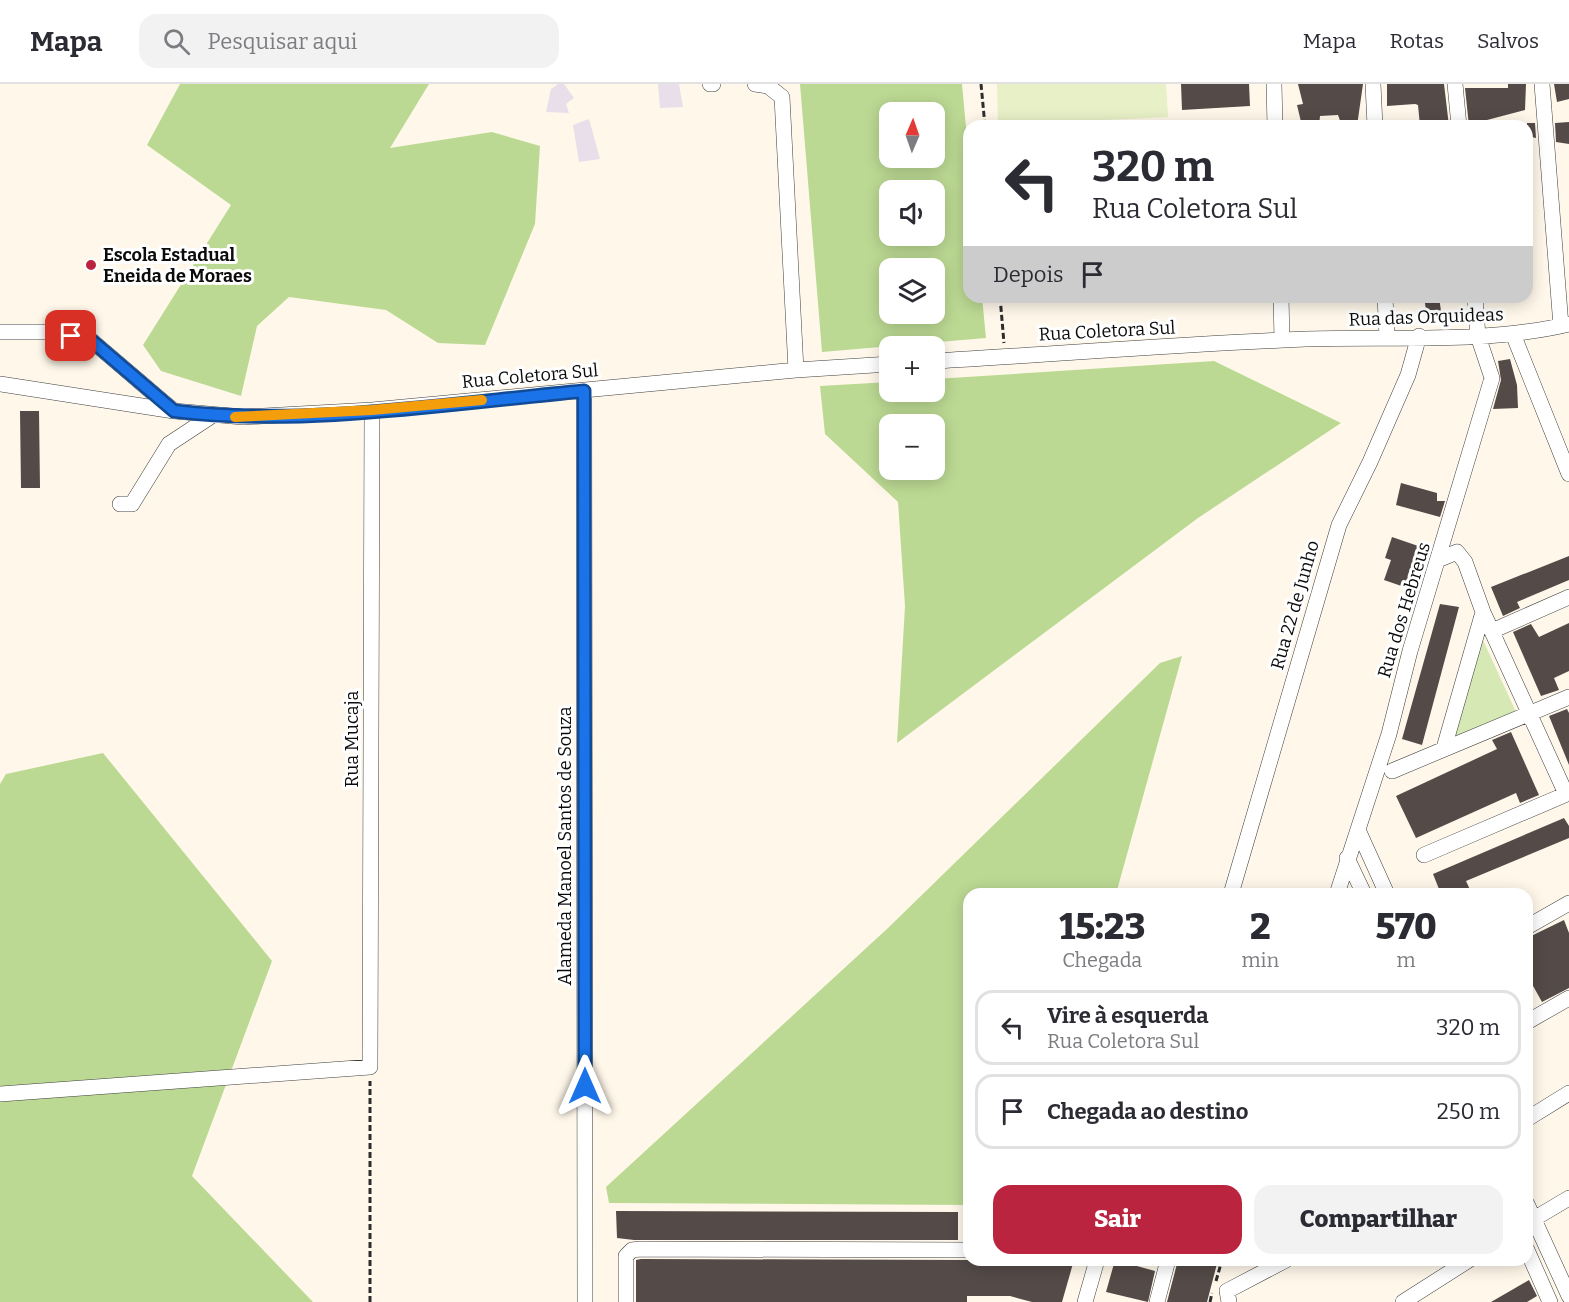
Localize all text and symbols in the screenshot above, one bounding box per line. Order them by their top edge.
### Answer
search box [139,14,559,68]
text: Mapa [30,25,103,58]
icon: search [160,25,193,58]
text: Pesquisar aqui [208,28,357,55]
text: Mapa [1303,28,1357,54]
text: Rotas [1390,28,1444,54]
text: Salvos [1477,28,1539,54]
north arrow [879,102,945,168]
map controls [879,102,945,480]
text: 320 m [1092,142,1214,192]
icon: left [993,144,1071,222]
button: sound [879,180,945,246]
text: Rua Coletora Sul [1092,193,1297,225]
place label: Escola Estadual Eneida de Moraes [103,244,252,287]
marker: Escola Estadual Eneida de Moraes [84,258,98,272]
button: layers [879,258,945,324]
icon: arrive [1076,258,1109,291]
text: Depois [993,261,1064,288]
street label: Rua das Orquideas [1348,303,1504,331]
pin [45,310,96,361]
street label: Rua Coletora Sul [1038,316,1176,346]
icon: arrive [54,319,87,352]
button: + [879,336,945,402]
street label: Rua Coletora Sul [461,359,599,393]
button: − [879,414,945,480]
street label: Rua 22 de Junho [1266,538,1324,672]
street label: Rua dos Hebreus [1373,539,1435,681]
street label: Rua Mucaja [341,690,363,787]
street label: Alameda Manoel Santos de Souza [554,706,576,986]
text: 15:23 [1059,905,1145,949]
text: 2 [1250,905,1271,949]
text: 570 [1375,905,1437,949]
text: Chegada [1062,948,1142,972]
text: min [1242,948,1279,972]
text: m [1397,948,1416,972]
text: Vire à esquerda [1047,1002,1208,1029]
icon: left [996,1011,1029,1044]
text: 320 m [1436,1014,1500,1041]
text: Rua Coletora Sul [1047,1029,1199,1053]
position arrow [553,1054,617,1118]
icon: arrive [996,1095,1029,1128]
text: Chegada ao destino [1047,1098,1248,1125]
text: 250 m [1437,1098,1500,1125]
button: Sair [993,1185,1242,1254]
button: Compartilhar [1254,1185,1503,1254]

